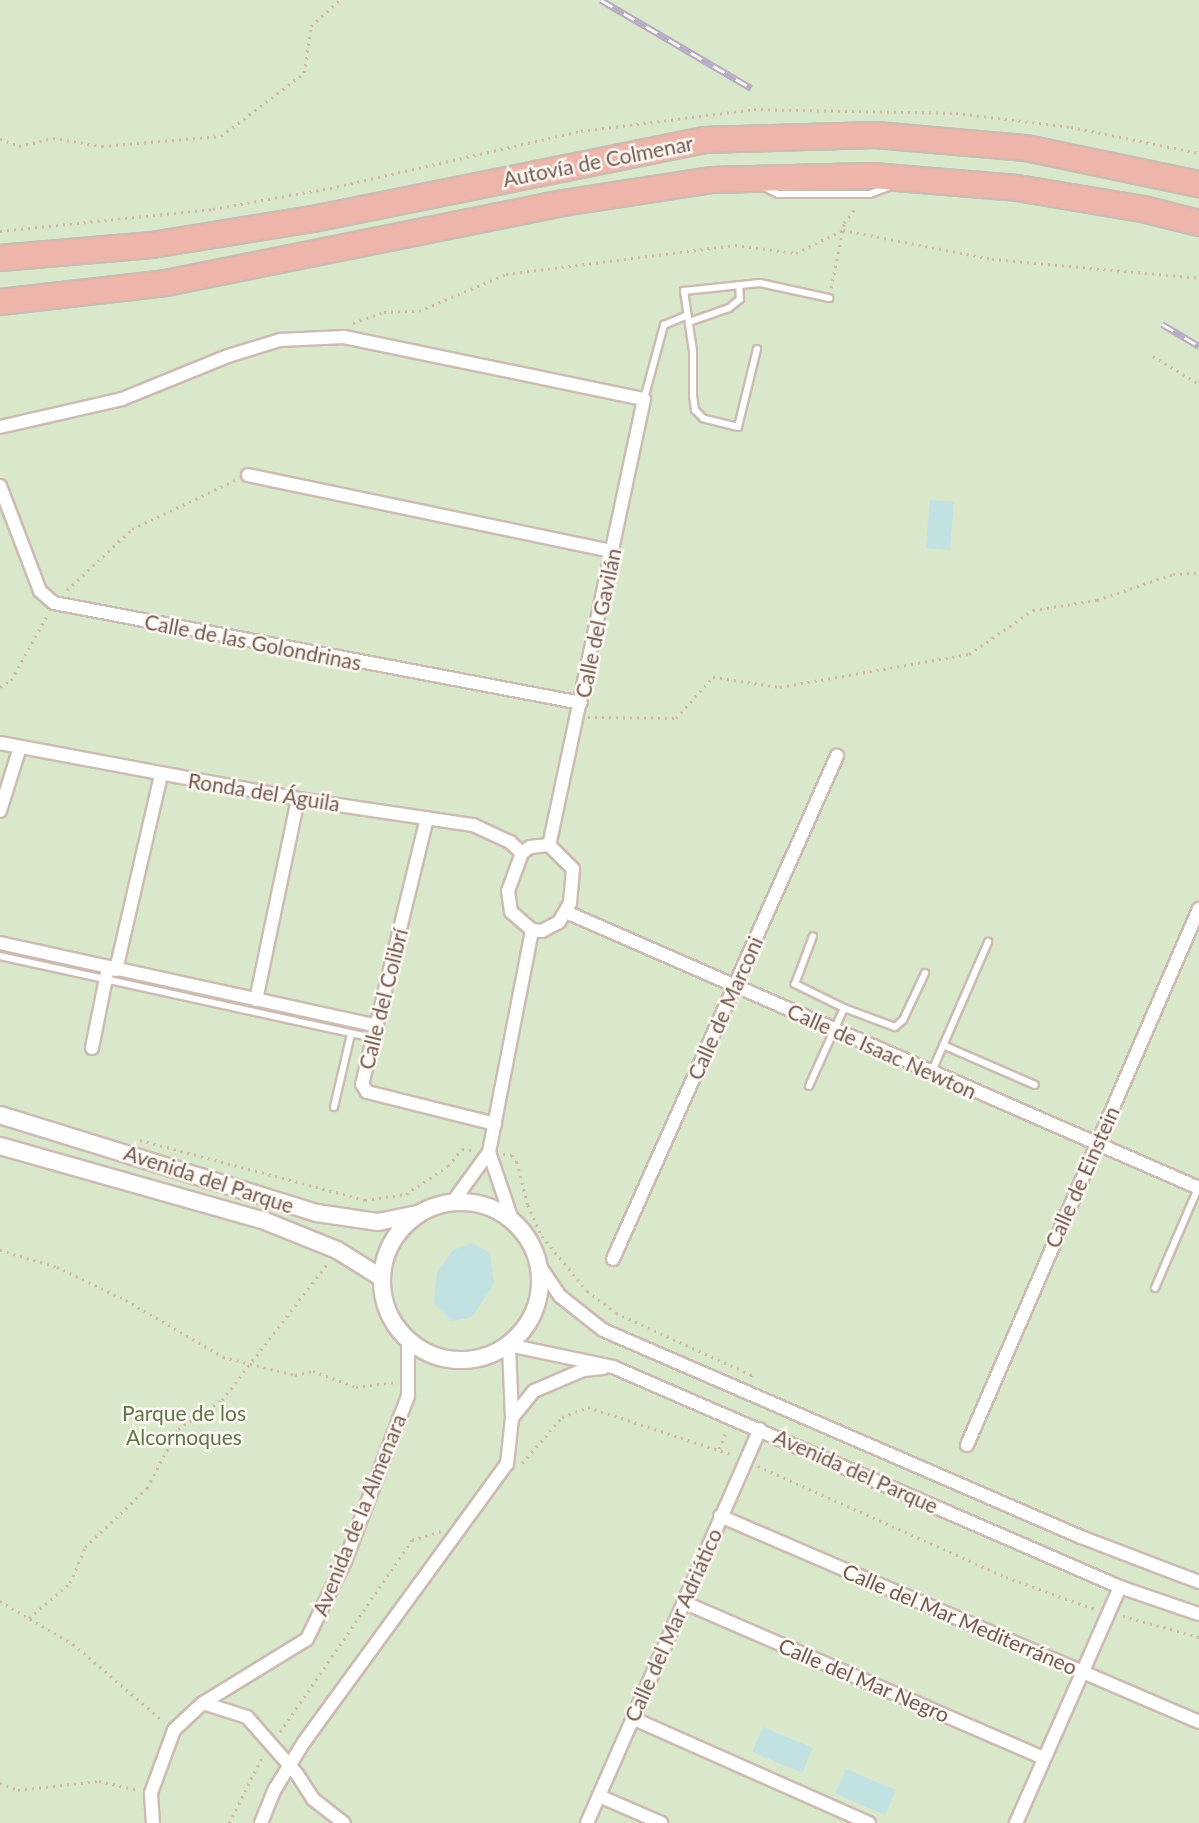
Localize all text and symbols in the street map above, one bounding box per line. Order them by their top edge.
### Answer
street label: Autovía de Colmenar [501,130,695,192]
street label: Calle del Gavilán [570,546,626,700]
street label: Calle de las Golondrinas [142,609,364,675]
street label: Ronda del Águila [186,767,342,817]
street label: Calle del Colibrí [353,926,413,1072]
street label: Calle de Marconi [682,932,768,1084]
street label: Calle de Isaac Newton [784,998,980,1104]
street label: Calle de Einstein [1040,1102,1124,1252]
street label: Avenida del Parque [121,1140,297,1218]
park label: Parque de los Alcornoques [122,1400,246,1450]
street label: Avenida de la Almenara [307,1410,411,1620]
street label: Avenida del Parque [770,1423,942,1519]
street label: Calle del Mar Adriático [619,1524,727,1726]
street label: Calle del Mar Mediterráneo [839,1558,1081,1680]
street label: Calle del Mar Negro [775,1633,953,1727]

